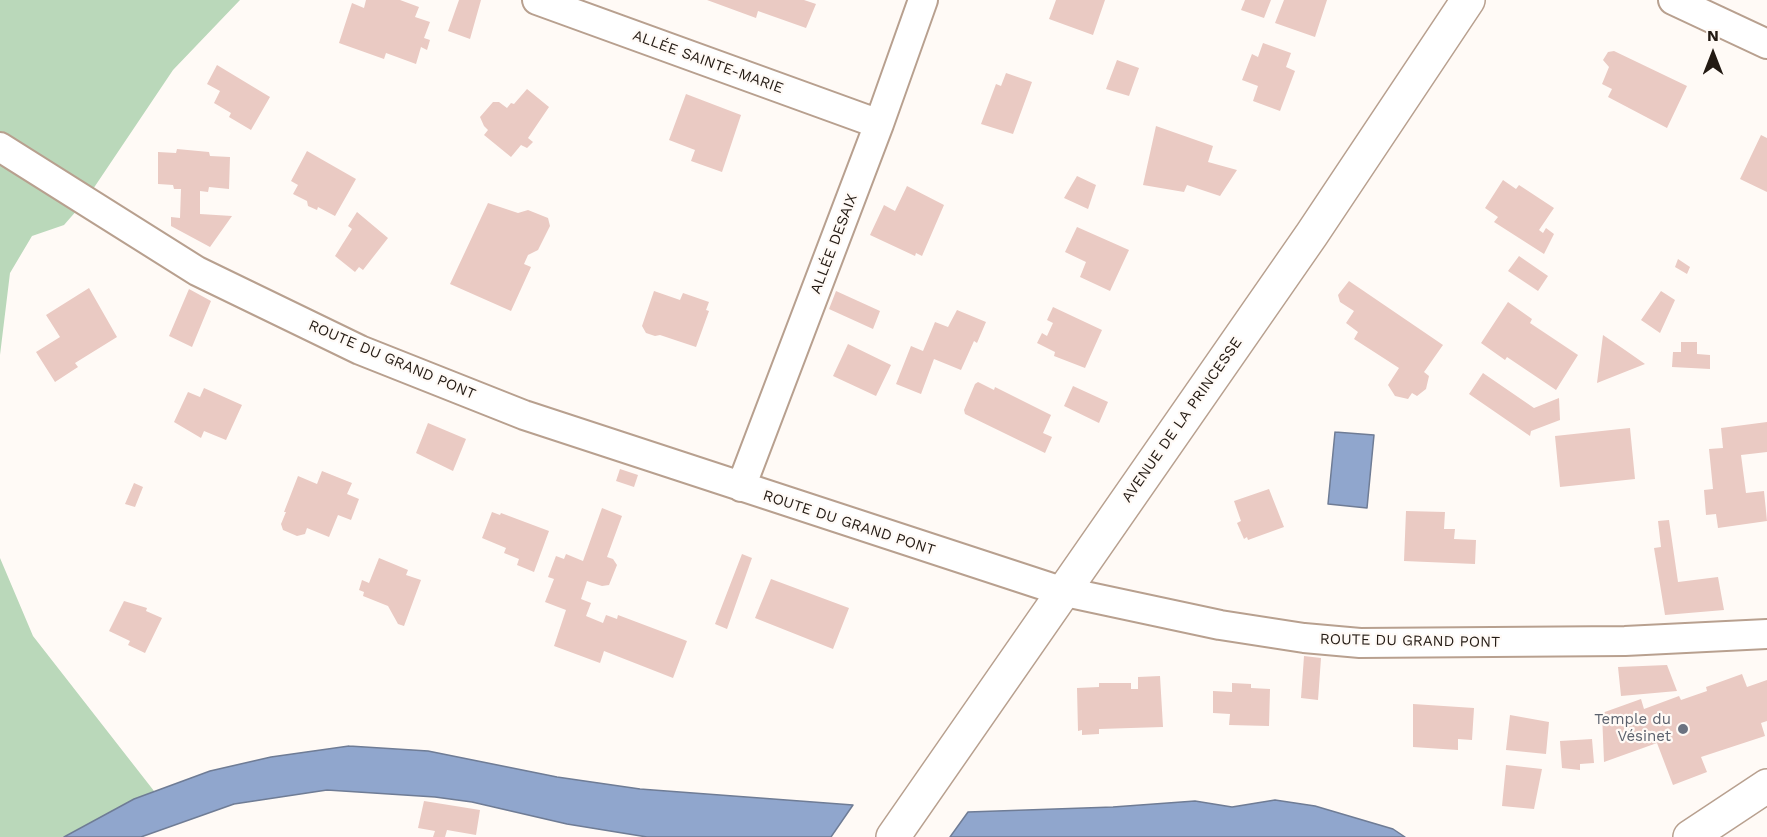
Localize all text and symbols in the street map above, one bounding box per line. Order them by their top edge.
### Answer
north arrow [1683,24,1743,84]
street label: ALLÉE SAINTE-MARIE [630,26,786,98]
text: N [1707,26,1719,45]
street label: ALLÉE DESAIX [807,192,861,296]
street label: ROUTE DU GRAND PONT [306,317,478,403]
street label: AVENUE DE LA PRINCESSE [1118,334,1246,506]
street label: ROUTE DU GRAND PONT [761,487,937,559]
street label: ROUTE DU GRAND PONT [1320,630,1500,652]
place label: Temple du Vésinet [1594,711,1671,746]
marker: Temple du Vésinet [1676,722,1690,736]

